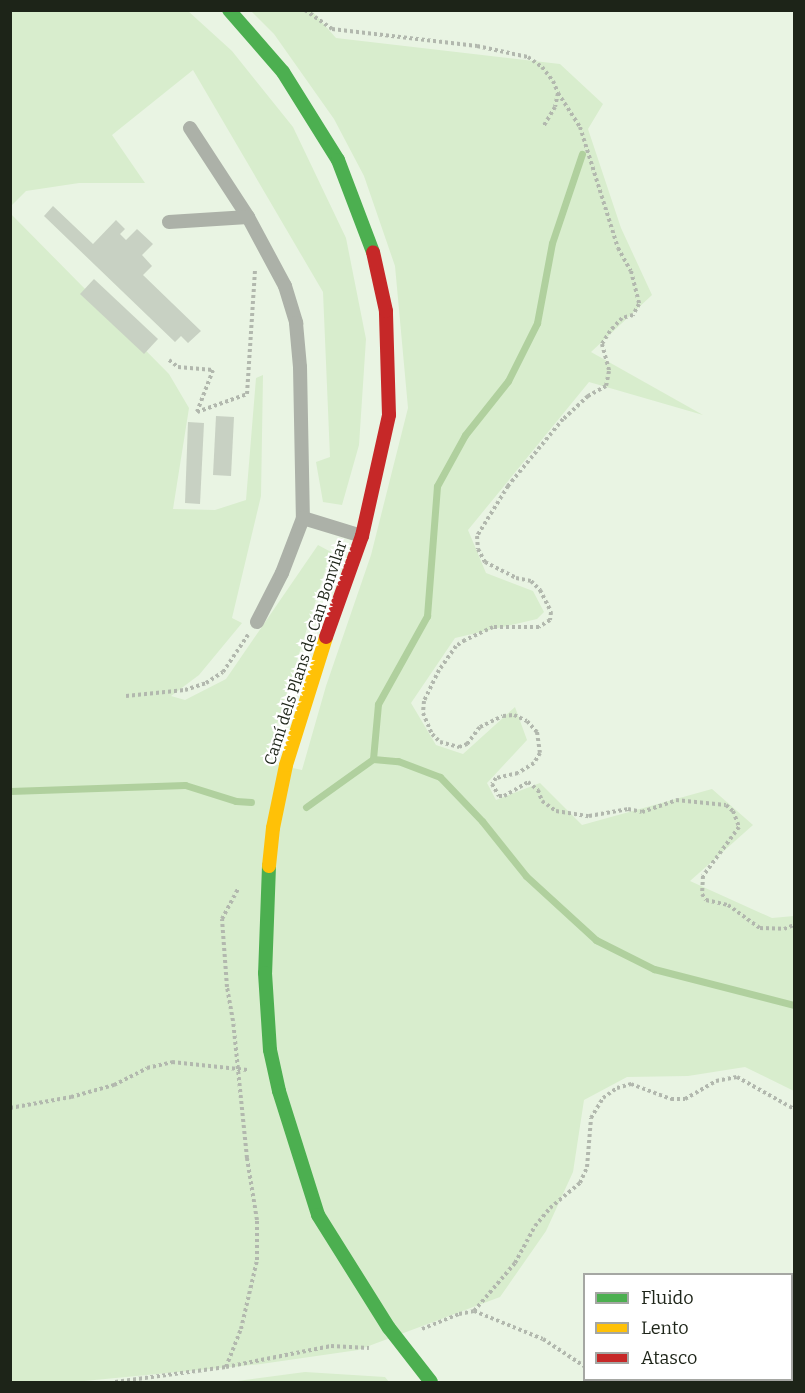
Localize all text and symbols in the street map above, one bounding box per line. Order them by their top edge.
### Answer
street label: Camí dels Plans de Can Bonvilar [261,538,351,768]
legend [583,1273,793,1381]
text: Fluido [641,1287,694,1309]
text: Lento [641,1317,689,1339]
text: Atasco [641,1347,697,1369]

